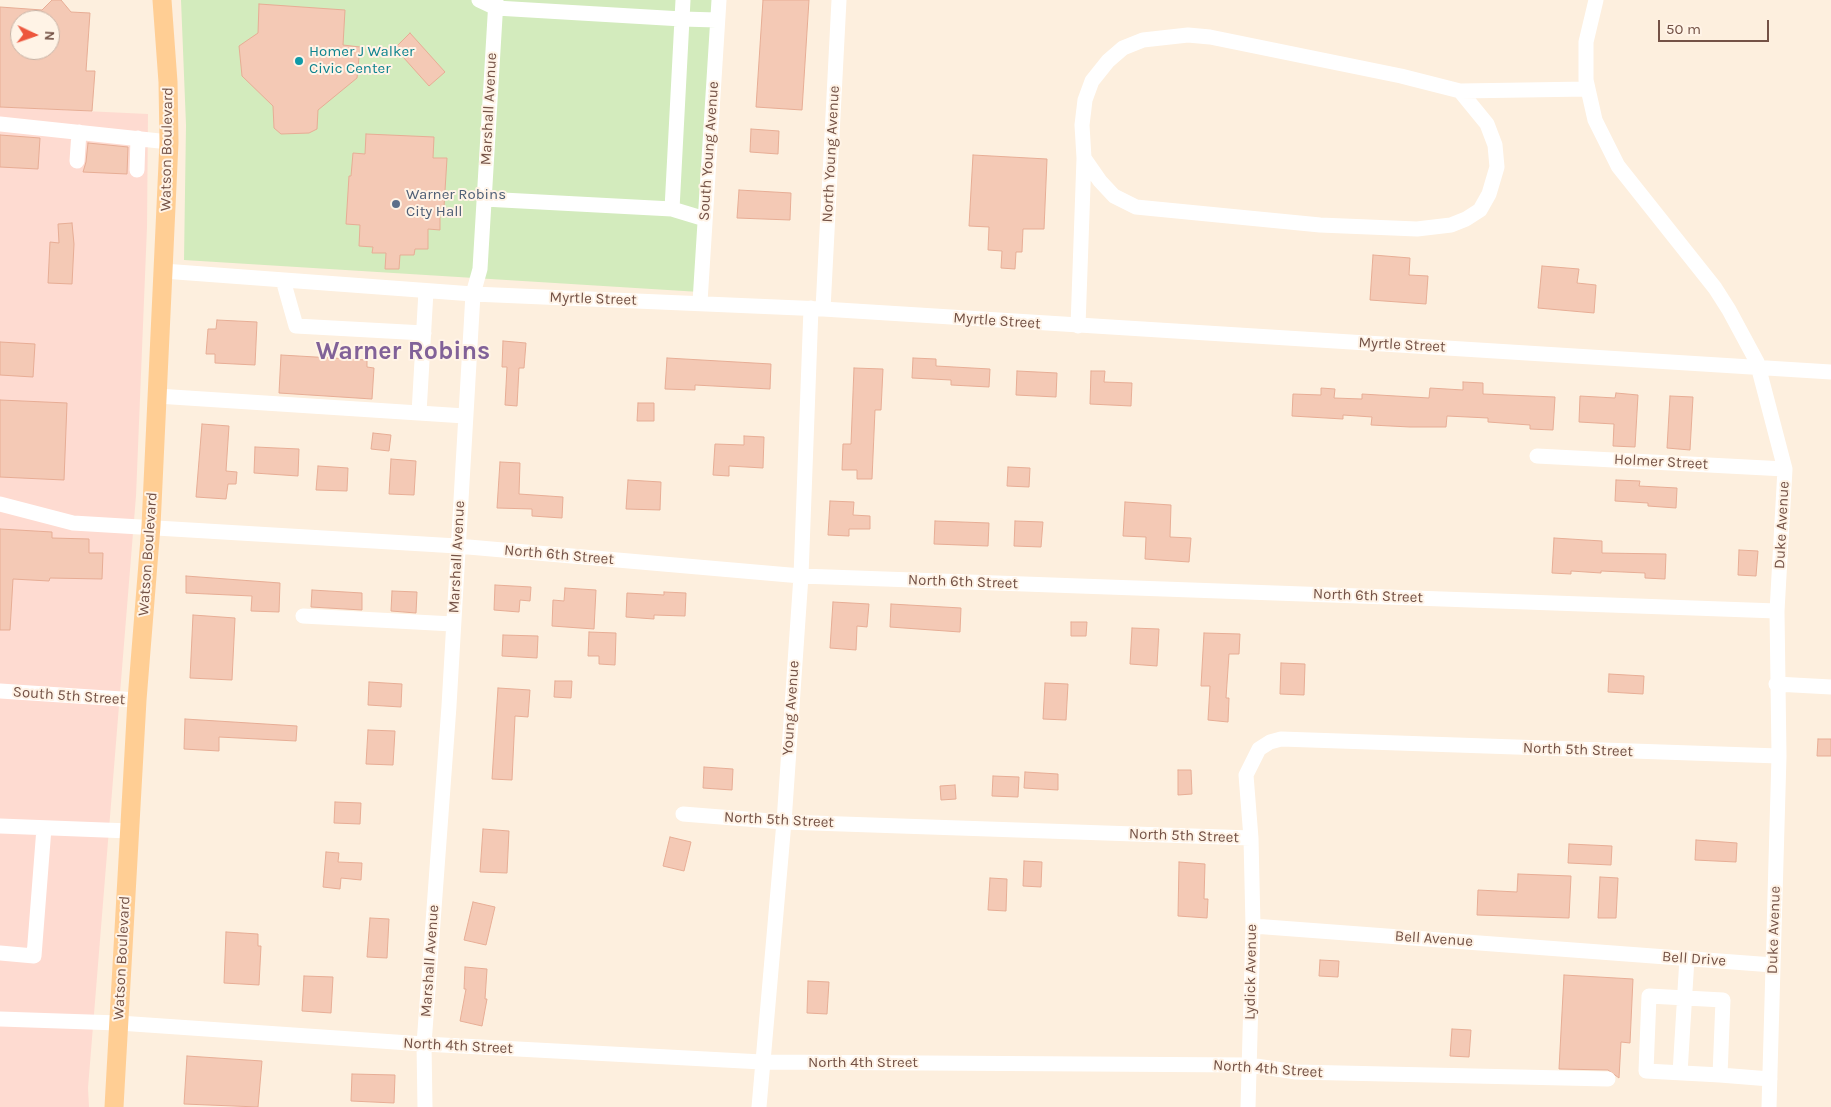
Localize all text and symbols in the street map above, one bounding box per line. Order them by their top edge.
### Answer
north arrow [10,10,60,60]
scale bar [1661,10,1772,42]
text: 50 m [1666,20,1701,38]
text: N [41,30,58,41]
place label: Homer J Walker Civic Center [309,43,415,78]
street label: Marshall Avenue [477,52,501,166]
marker: Homer J Walker Civic Center [293,55,305,67]
street label: South Young Avenue [695,81,723,221]
street label: North Young Avenue [818,85,844,223]
street label: Watson Boulevard [157,87,177,211]
place label: Warner Robins City Hall [406,186,506,221]
marker: Warner Robins City Hall [390,198,402,210]
street label: Myrtle Street [549,288,637,310]
street label: Myrtle Street [953,309,1041,333]
street label: Myrtle Street [1358,334,1446,356]
district label: Warner Robins [316,337,490,367]
street label: Holmer Street [1613,451,1709,473]
street label: Duke Avenue [1771,481,1793,569]
street label: Watson Boulevard [135,491,161,617]
street label: Marshall Avenue [445,500,469,614]
street label: North 6th Street [503,541,615,569]
street label: North 6th Street [908,571,1018,593]
street label: North 6th Street [1313,585,1423,607]
street label: Young Avenue [779,660,803,756]
street label: South 5th Street [12,683,126,709]
street label: North 5th Street [1523,739,1633,761]
street label: North 5th Street [724,808,834,832]
street label: North 5th Street [1129,825,1239,847]
street label: Duke Avenue [1763,886,1785,974]
street label: Watson Boulevard [110,896,134,1020]
street label: Marshall Avenue [417,904,443,1018]
street label: Lydick Avenue [1241,924,1261,1020]
street label: Bell Avenue [1394,927,1474,951]
street label: Bell Drive [1661,948,1727,970]
street label: North 4th Street [403,1034,513,1058]
street label: North 4th Street [808,1054,918,1072]
street label: North 4th Street [1213,1056,1323,1082]

